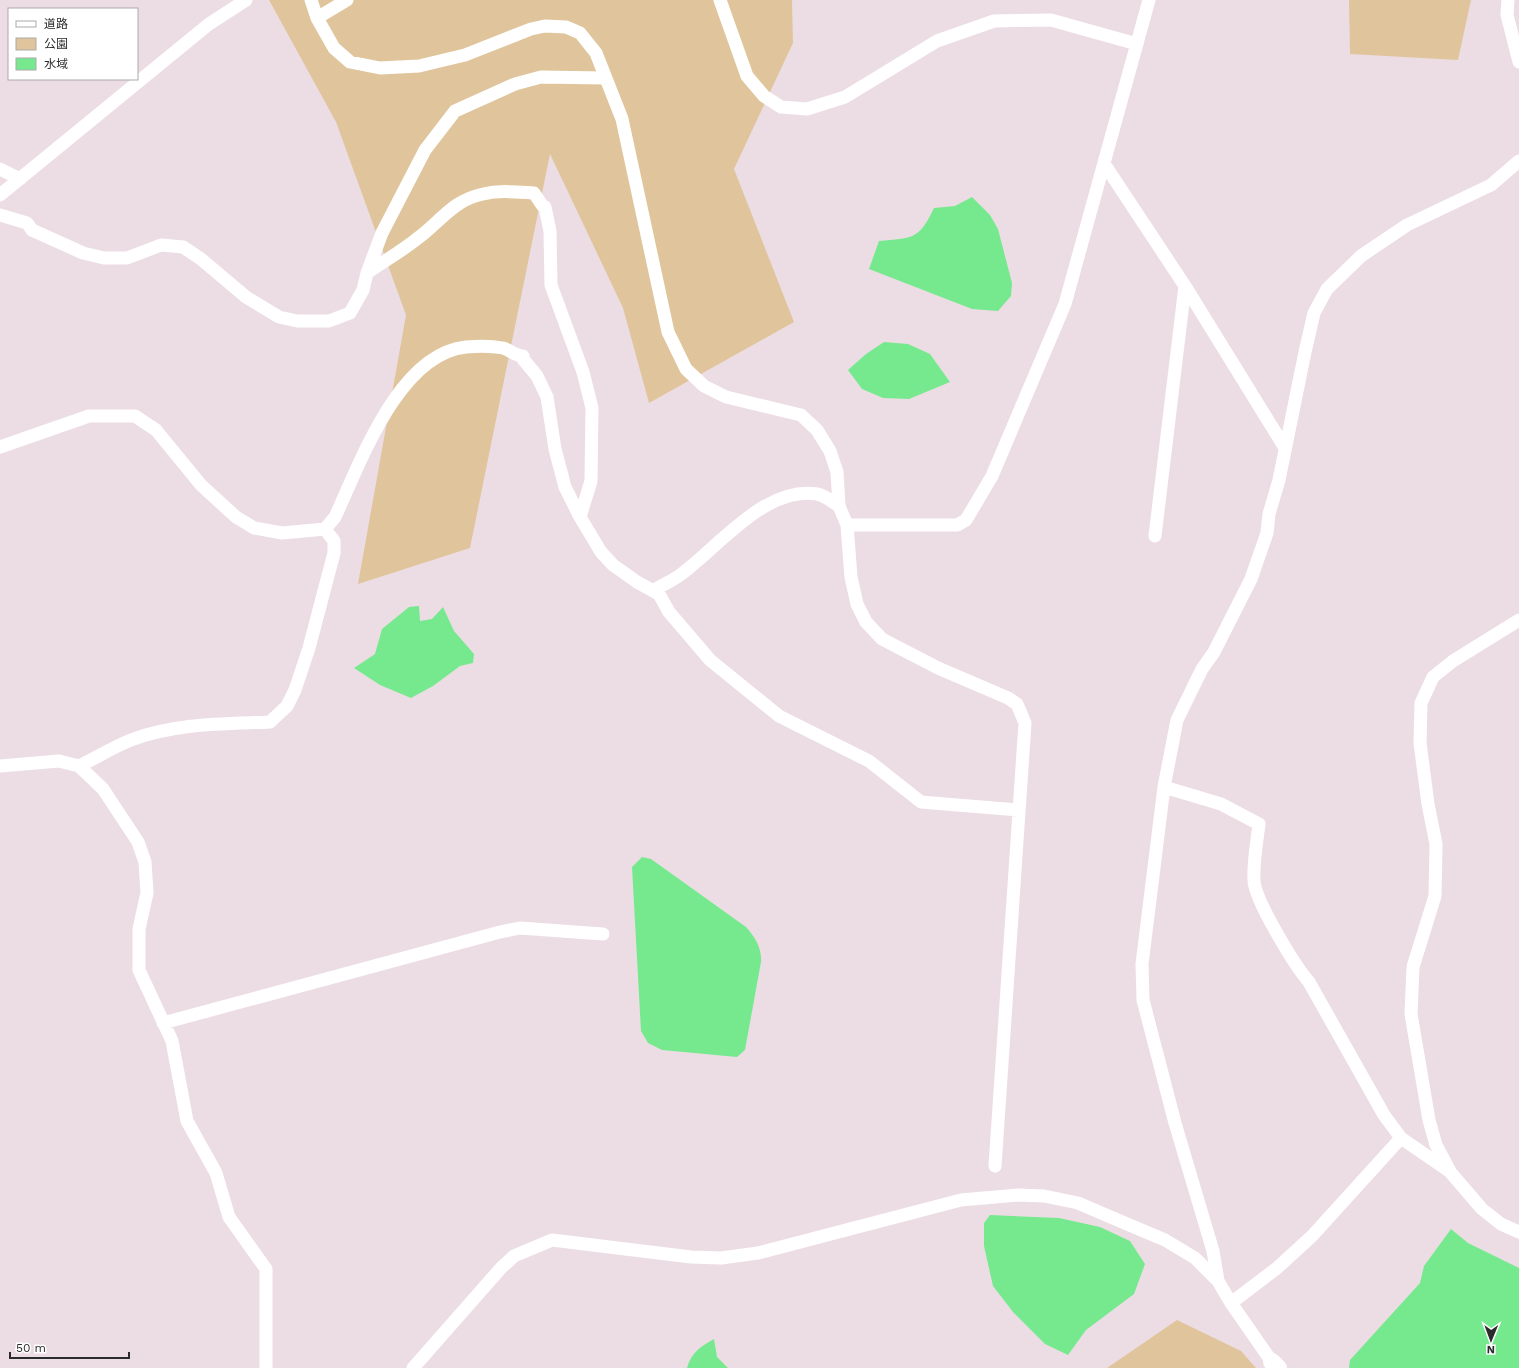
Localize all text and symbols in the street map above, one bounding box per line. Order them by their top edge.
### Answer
legend [8,8,138,80]
text: 道路 [44,17,68,31]
text: 公園 [44,37,68,51]
text: 水域 [44,57,68,71]
north arrow [1471,1320,1511,1360]
scale bar [10,1334,129,1360]
text: 50 m [16,1341,46,1355]
text: N [1487,1343,1495,1356]

